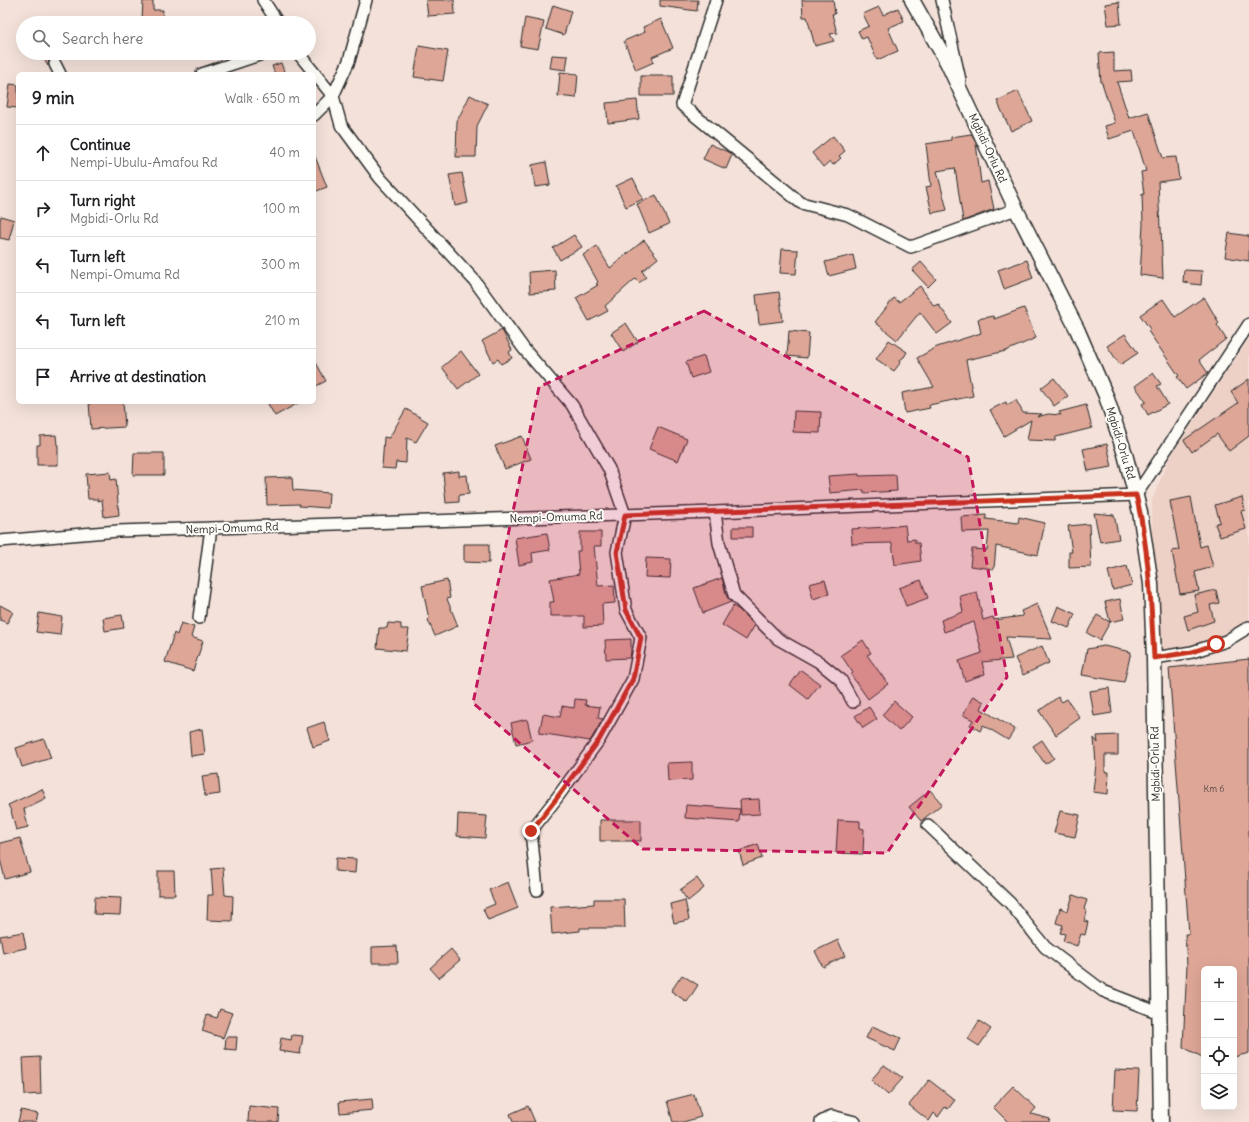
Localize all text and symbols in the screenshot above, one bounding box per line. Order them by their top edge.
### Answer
search box [16,16,316,60]
icon: search [30,27,52,49]
text: Search here [62,29,143,48]
text: 9 min [32,87,74,109]
text: Walk · 650 m [225,90,300,107]
street label: Mgbidi-Orlu Rd [966,111,1010,185]
text: Continue [70,135,131,154]
icon: ahead [32,142,54,164]
text: 40 m [269,144,300,161]
text: Nempi-Ubulu-Amafou Rd [70,154,218,171]
text: Turn right [70,191,135,210]
icon: right [32,198,54,220]
text: 100 m [263,200,300,217]
text: Mgbidi-Orlu Rd [70,210,159,227]
text: Turn left [70,247,125,266]
icon: left [32,254,54,276]
text: 300 m [261,256,300,273]
text: Nempi-Omuma Rd [70,266,180,283]
icon: left [32,310,54,332]
text: Turn left [70,311,125,330]
text: 210 m [265,312,300,329]
icon: arrive [32,366,54,388]
text: Arrive at destination [70,367,206,386]
street label: Mgbidi-Orlu Rd [1103,405,1139,481]
street label: Nempi-Omuma Rd [509,508,603,526]
street label: Nempi-Omuma Rd [185,519,279,537]
route start [1207,635,1225,653]
street label: Mgbidi-Orlu Rd [1147,726,1163,802]
house number: Km 6 [1204,783,1224,794]
route end [522,822,540,840]
map controls [1201,966,1237,1110]
button: + [1201,966,1237,1002]
button: − [1201,1002,1237,1038]
button: locate [1201,1038,1237,1074]
button: layers [1201,1074,1237,1110]

